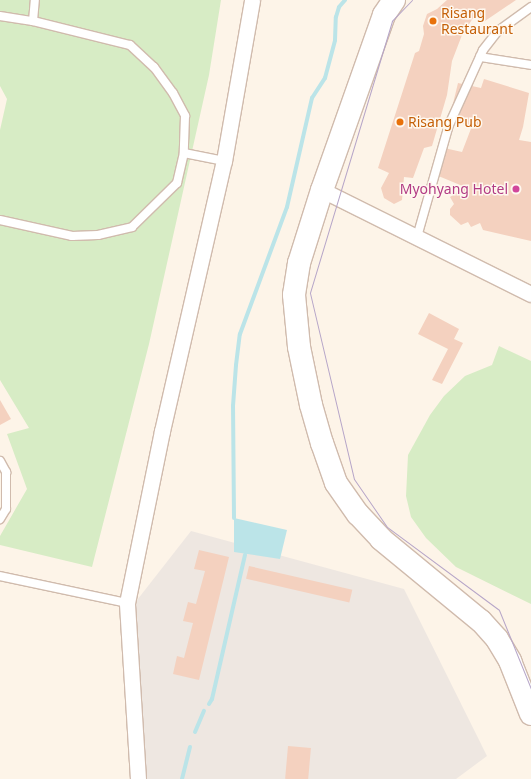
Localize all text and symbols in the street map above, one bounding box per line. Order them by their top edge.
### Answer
place label: Risang Restaurant [441,5,513,38]
marker: Risang Restaurant [428,16,438,26]
place label: Risang Pub [408,114,482,130]
marker: Risang Pub [395,117,405,127]
place label: Myohyang Hotel [400,181,508,197]
marker: Myohyang Hotel [511,184,521,194]

